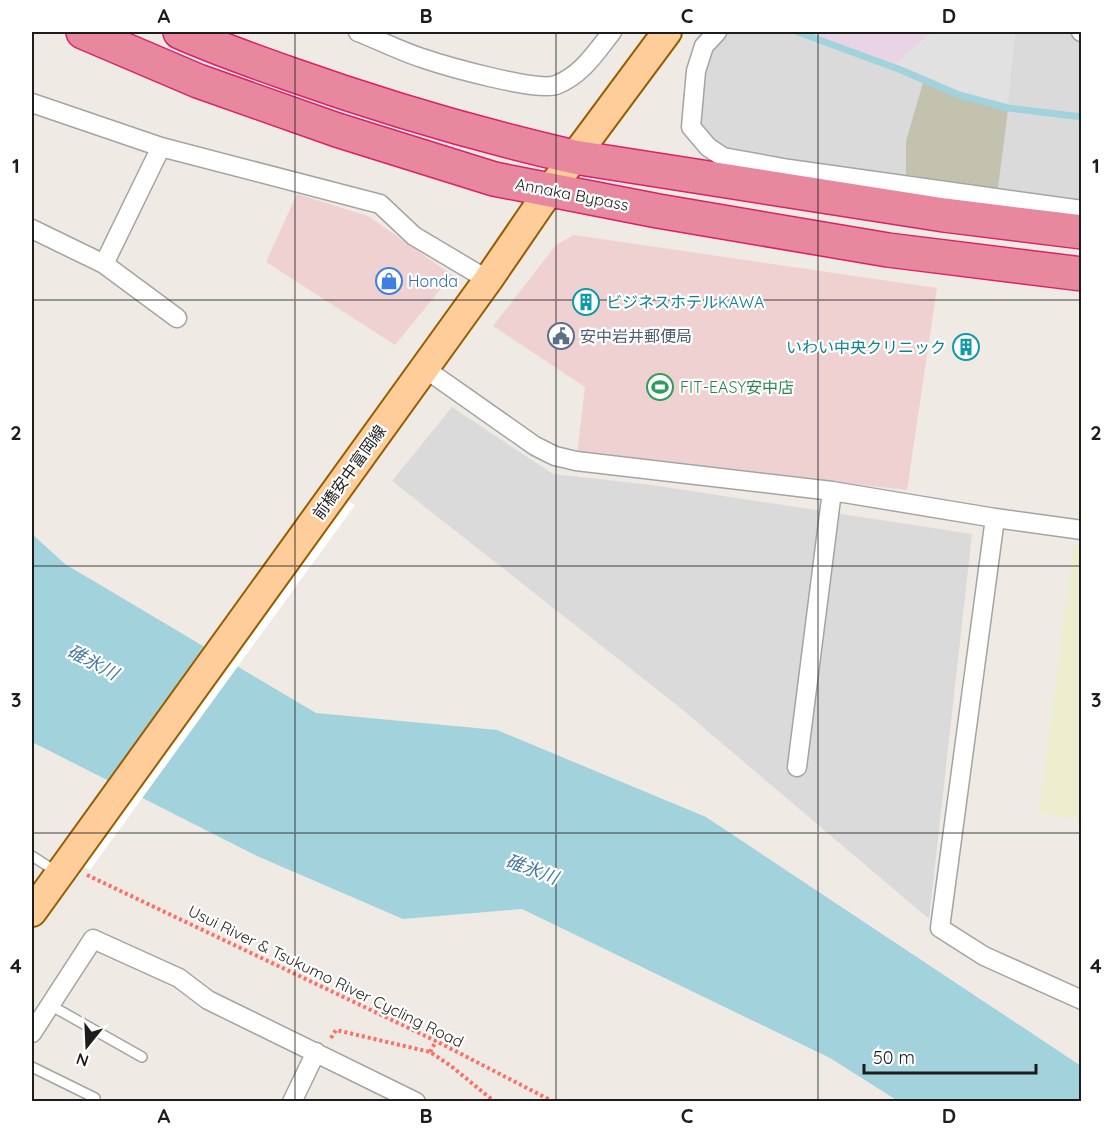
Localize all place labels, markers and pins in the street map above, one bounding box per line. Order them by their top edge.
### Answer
shop icon: Honda [374,266,404,296]
place label: Honda [408,271,458,291]
building icon: ビジネスホテルKAWA [571,287,601,317]
place label: ビジネスホテルKAWA [606,292,764,312]
public building icon: 安中岩井郵便局 [546,321,576,351]
place label: 安中岩井郵便局 [580,326,692,346]
building icon: いわい中央クリニック [951,332,981,362]
place label: いわい中央クリニック [786,337,946,357]
sports icon: FIT-EASY安中店 [645,372,675,402]
place label: FIT-EASY安中店 [680,377,794,397]

